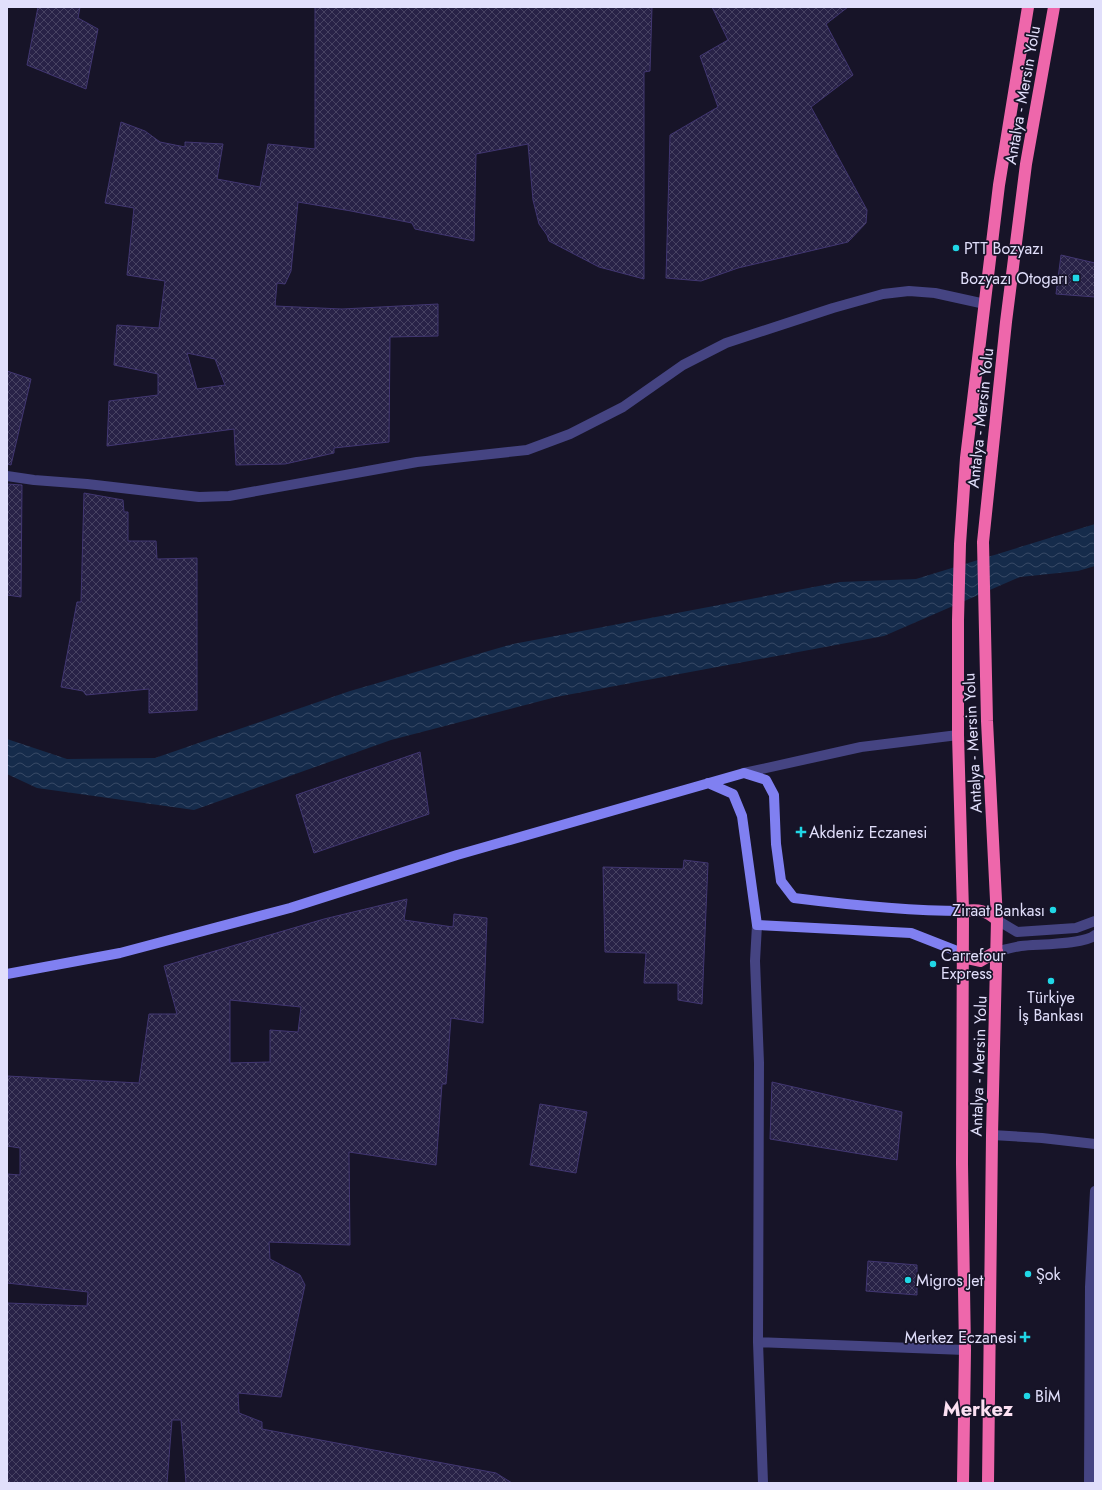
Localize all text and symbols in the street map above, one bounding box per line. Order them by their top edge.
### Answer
street label: Antalya - Mersin Yolu [999,24,1046,166]
place label: PTT Bozyazı [964,237,1044,260]
marker: PTT Bozyazı [951,243,961,253]
place label: Bozyazı Otogarı [960,267,1068,290]
marker: Bozyazı Otogarı [1071,273,1081,283]
street label: Antalya - Mersin Yolu [962,347,999,489]
street label: Antalya - Mersin Yolu [957,672,988,814]
place label: Akdeniz Eczanesi [809,821,927,844]
marker: Akdeniz Eczanesi [796,827,806,837]
place label: Ziraat Bankası [952,899,1045,922]
marker: Ziraat Bankası [1048,905,1058,915]
place label: Carrefour Express [941,944,1006,985]
marker: Carrefour Express [928,959,938,969]
marker: Türkiye İş Bankası [1046,976,1056,986]
place label: Türkiye İş Bankası [1018,986,1084,1027]
street label: Antalya - Mersin Yolu [965,995,992,1137]
place label: Şok [1036,1263,1062,1286]
place label: Migros Jet [916,1269,984,1292]
marker: Şok [1023,1269,1033,1279]
marker: Migros Jet [903,1275,913,1285]
place label: Merkez Eczanesi [905,1326,1017,1349]
marker: Merkez Eczanesi [1020,1332,1030,1342]
place label: BİM [1035,1385,1061,1408]
marker: BİM [1022,1391,1032,1401]
district label: Merkez [943,1395,1014,1424]

